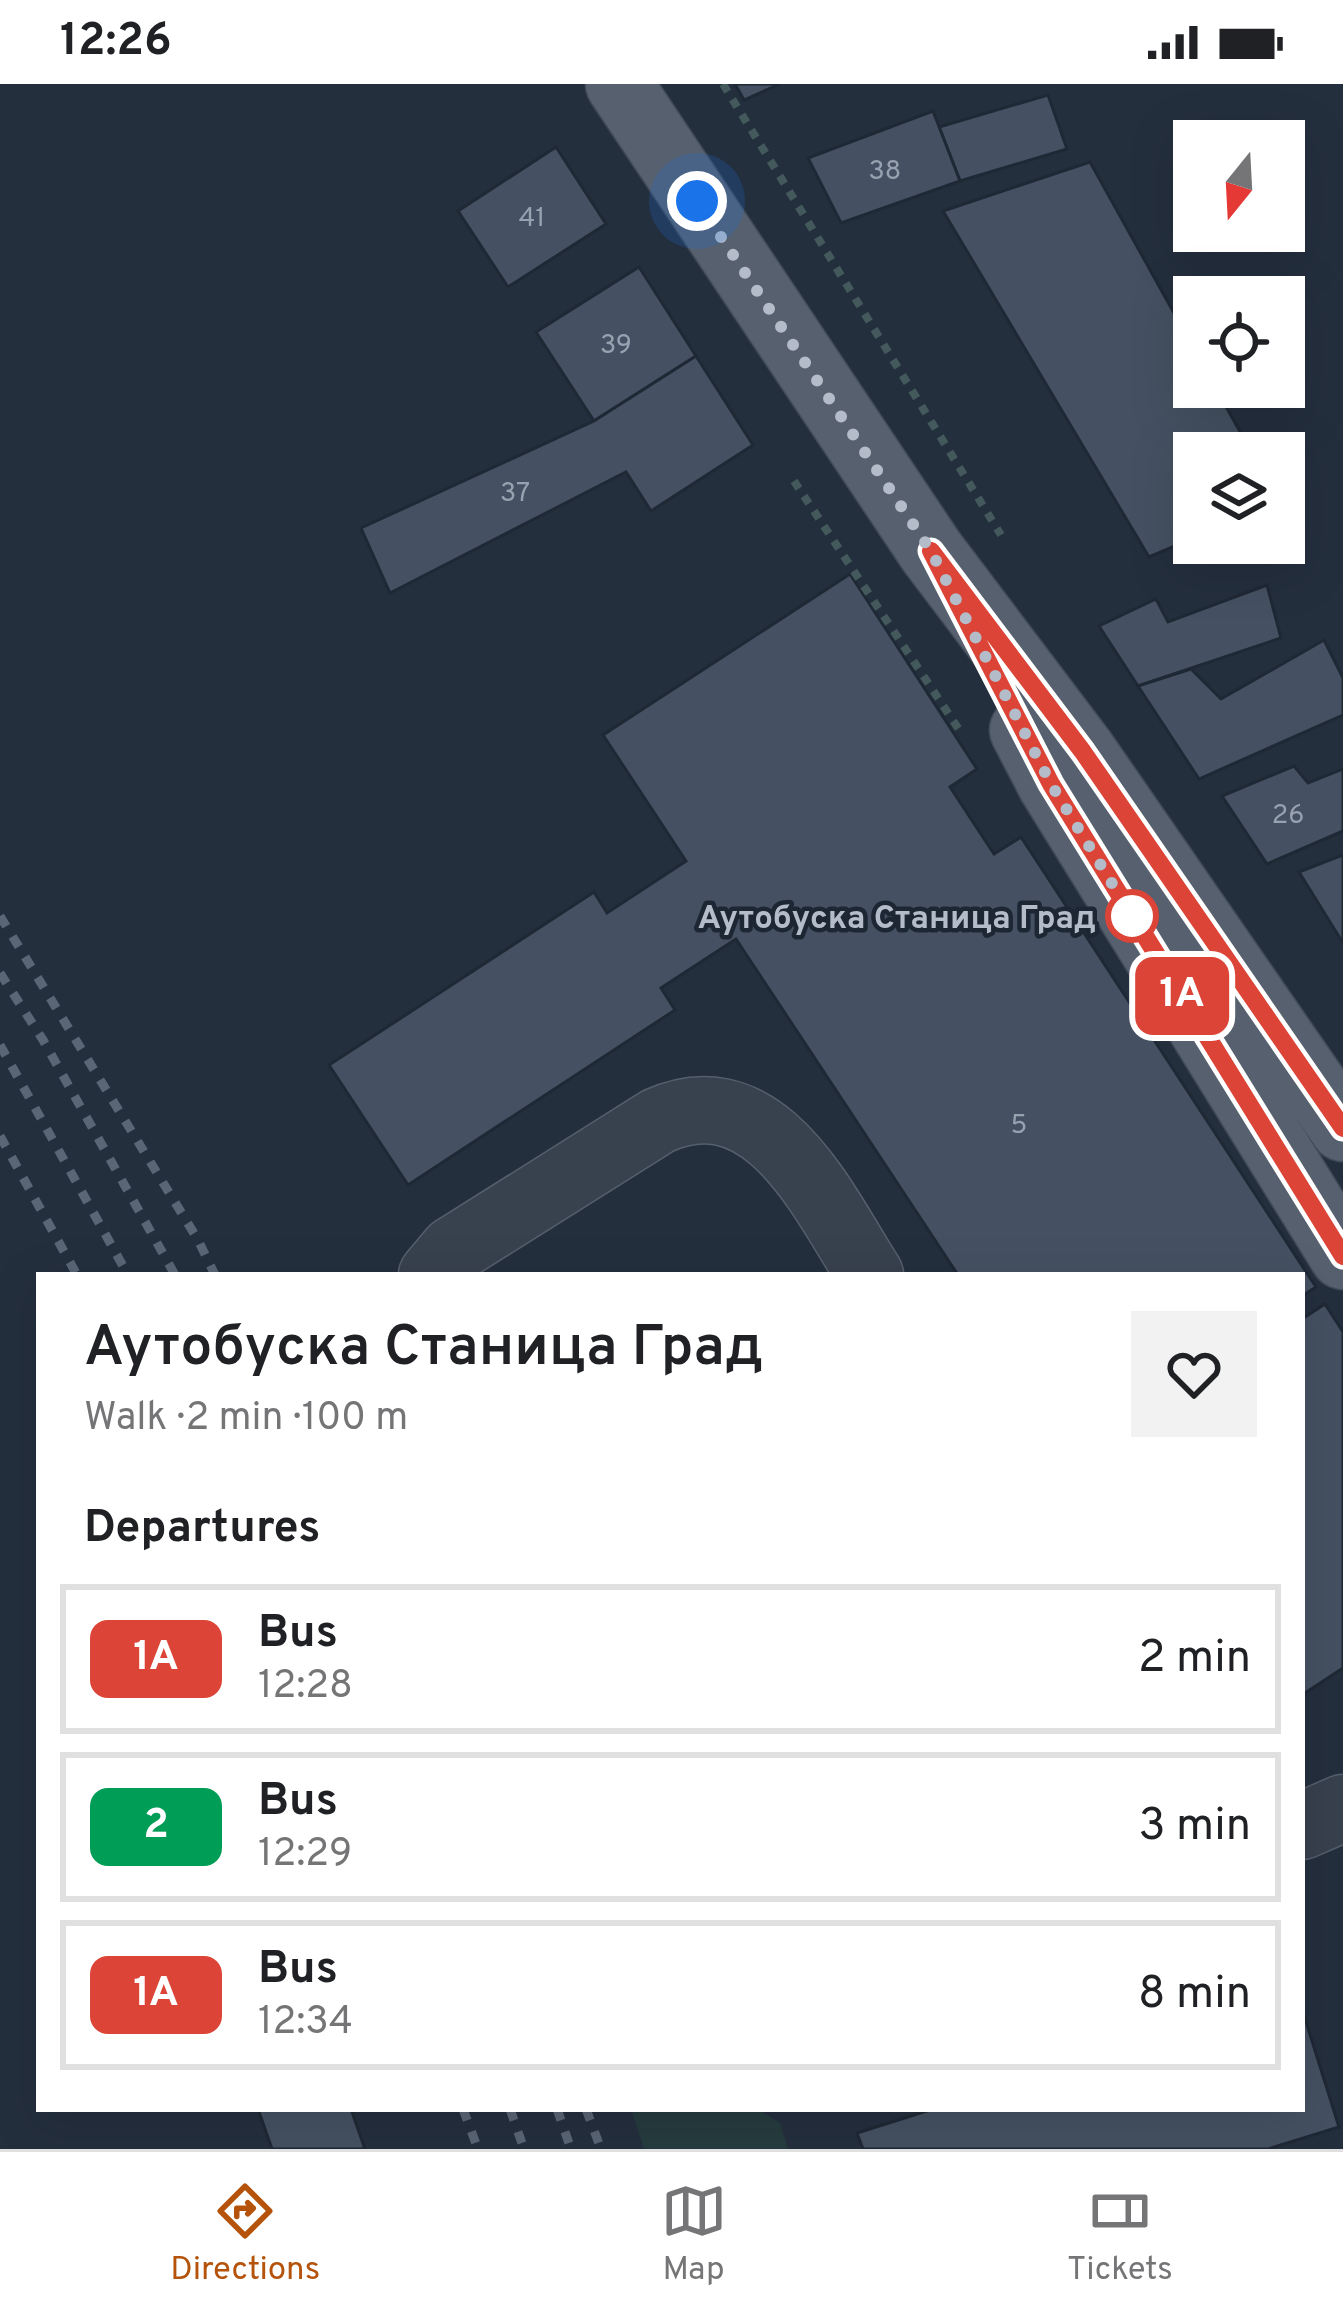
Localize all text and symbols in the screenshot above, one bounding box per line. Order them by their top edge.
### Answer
text: 12:26 [60,14,172,71]
north arrow [1173,120,1305,252]
map controls [1173,120,1305,564]
house number: 38 [869,155,901,189]
your location [667,171,727,231]
house number: 41 [519,202,545,236]
button: locate [1173,276,1305,408]
house number: 39 [600,329,632,363]
button: layers [1173,432,1305,564]
house number: 37 [500,477,530,511]
house number: 26 [1272,799,1304,833]
marker: Аутобуска Станица Град [1107,891,1157,941]
place label: Аутобуска Станица Град [697,899,1096,941]
line badge: 1A [1128,957,1236,1035]
text: 1A [1159,969,1205,1022]
house number: 5 [1011,1109,1027,1143]
button: heart [1131,1311,1257,1437]
text: Аутобуска Станица Град [84,1314,763,1386]
text: Walk · 2 min · 100 m [84,1395,408,1444]
text: Departures [84,1501,320,1558]
text: Bus [258,1606,338,1663]
text: 2 min [1138,1631,1251,1688]
text: 1A [133,1632,179,1685]
text: 12:28 [258,1663,353,1712]
text: Bus [258,1774,338,1831]
text: 3 min [1138,1799,1251,1856]
text: 2 [143,1800,169,1853]
text: 12:29 [258,1831,352,1880]
text: Bus [258,1942,338,1999]
text: 8 min [1138,1967,1251,2024]
text: 1A [133,1968,179,2021]
text: 12:34 [258,1999,353,2048]
tab: Directions [170,2178,320,2292]
tab: Map [661,2178,727,2292]
tab: Tickets [1067,2178,1173,2292]

